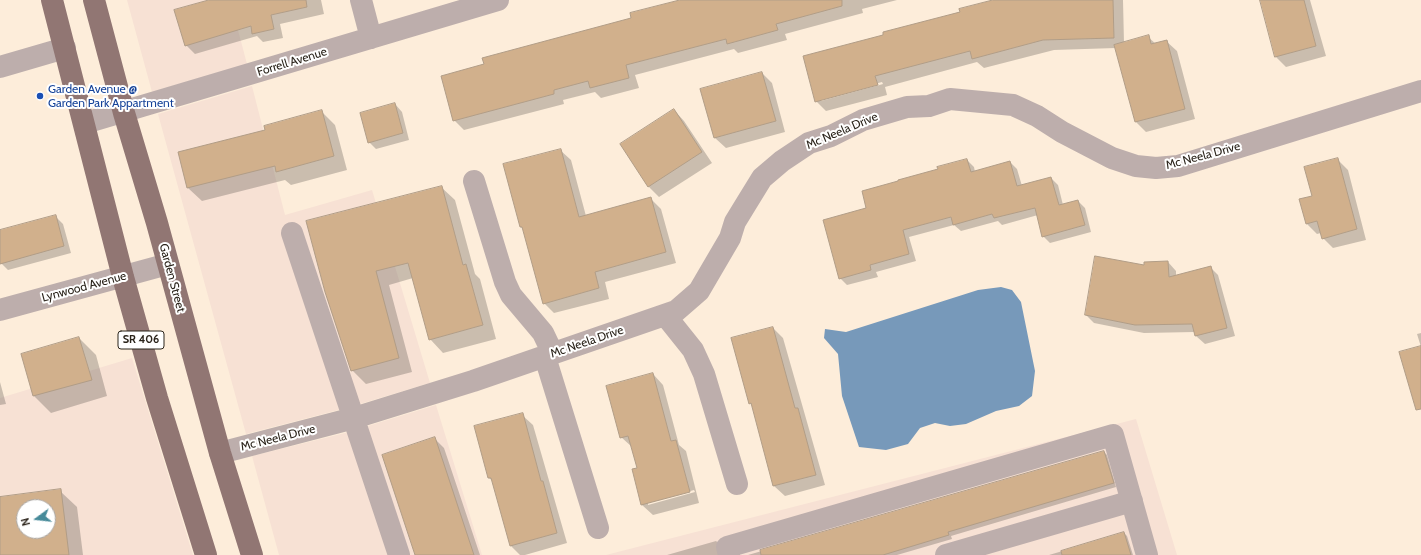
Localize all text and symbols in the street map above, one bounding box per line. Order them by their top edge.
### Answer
street label: Forrell Avenue [255,45,329,79]
place label: Garden Avenue @ Garden Park Appartment [48,82,174,110]
marker: Garden Avenue @ Garden Park Appartment [35,91,45,101]
street label: Mc Neela Drive [804,109,880,153]
street label: Mc Neela Drive [1164,139,1242,173]
street label: Garden Street [156,242,188,314]
street label: Lynwood Avenue [40,269,128,305]
street label: Mc Neela Drive [548,323,626,361]
road number: SR 406 [118,331,164,349]
street label: Mc Neela Drive [239,422,317,454]
north arrow [16,499,56,539]
text: N [18,516,33,527]

